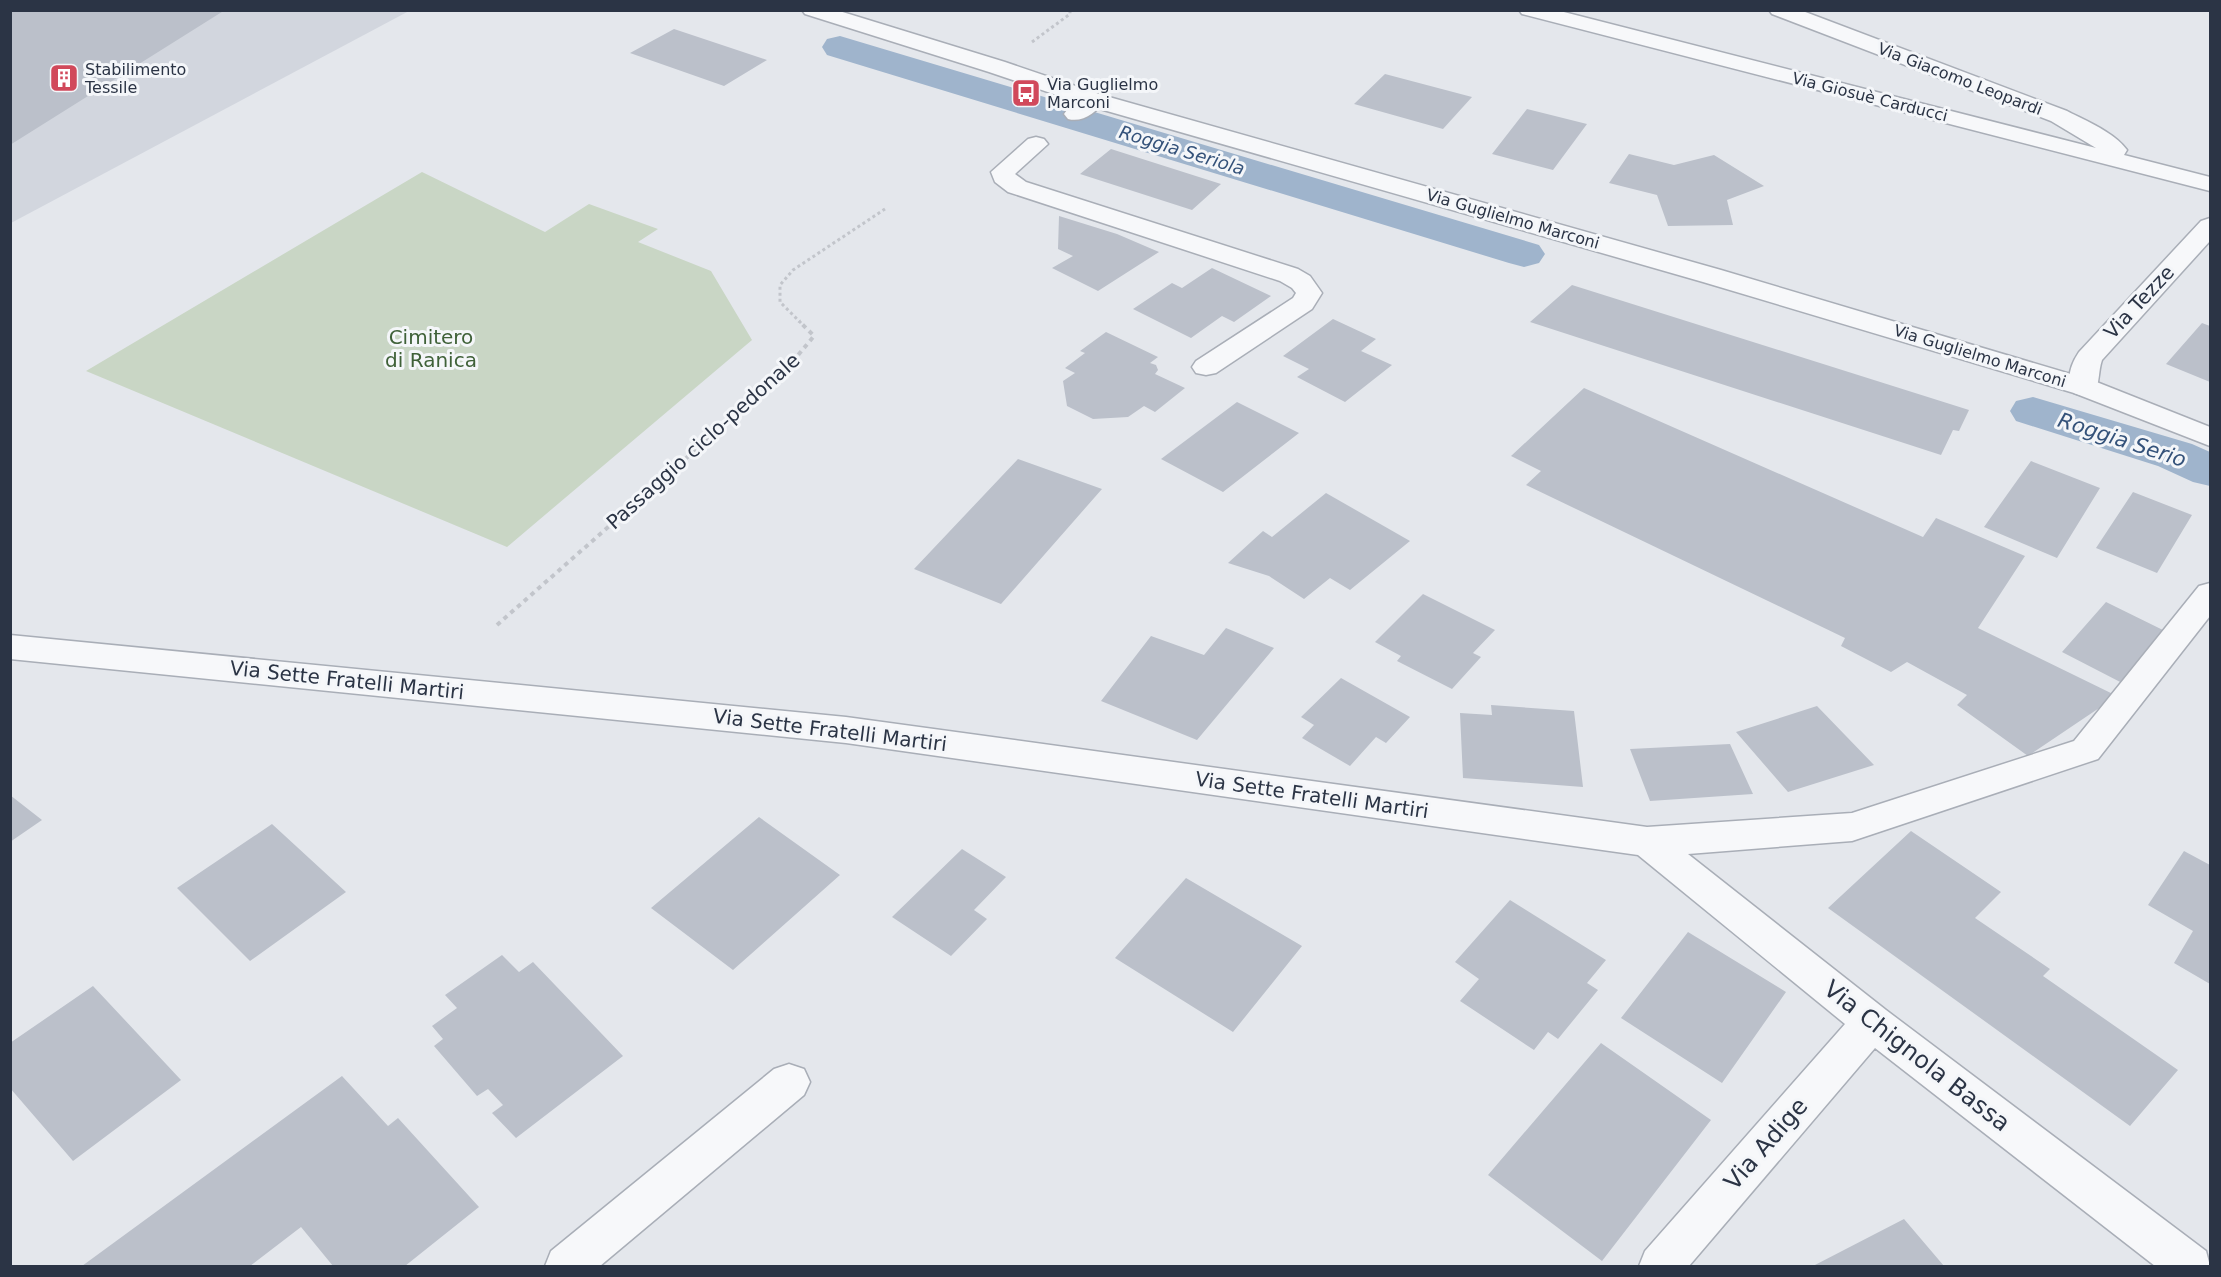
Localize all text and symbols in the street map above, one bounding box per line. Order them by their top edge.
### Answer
street label: Via Giacomo Leopardi [1875,39,2045,119]
place label: Stabilimento Tessile [84,60,186,97]
building icon: Stabilimento Tessile [48,62,80,94]
street label: Via Giosuè Carducci [1790,68,1950,126]
place label: Via Guglielmo Marconi [1047,75,1158,112]
bus stop icon: Via Guglielmo Marconi [1010,77,1042,109]
water label: Roggia Seriola [1117,121,1247,179]
street label: Via Guglielmo Marconi [1424,185,1602,253]
street label: Via Tezze [2099,260,2179,344]
street label: Via Guglielmo Marconi [1891,321,2069,391]
park label: Cimitero di Ranica [385,325,477,372]
street label: Passaggio ciclo-pedonale [601,348,805,534]
water label: Roggia Serio [2055,408,2189,472]
street label: Via Sette Fratelli Martiri [229,656,465,704]
street label: Via Sette Fratelli Martiri [712,704,948,756]
street label: Via Sette Fratelli Martiri [1194,767,1430,823]
street label: Via Chignola Bassa [1818,975,2016,1137]
street label: Via Adige [1718,1092,1814,1196]

